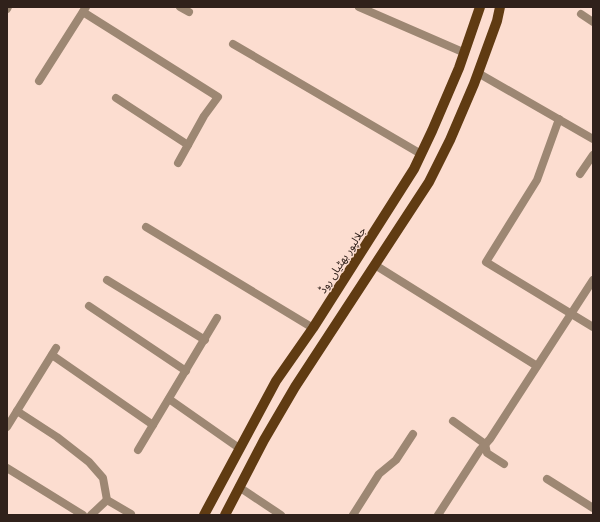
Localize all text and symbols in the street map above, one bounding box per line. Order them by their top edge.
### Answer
street label: جلالپور بھٹیاں روڈ [316,224,370,296]

